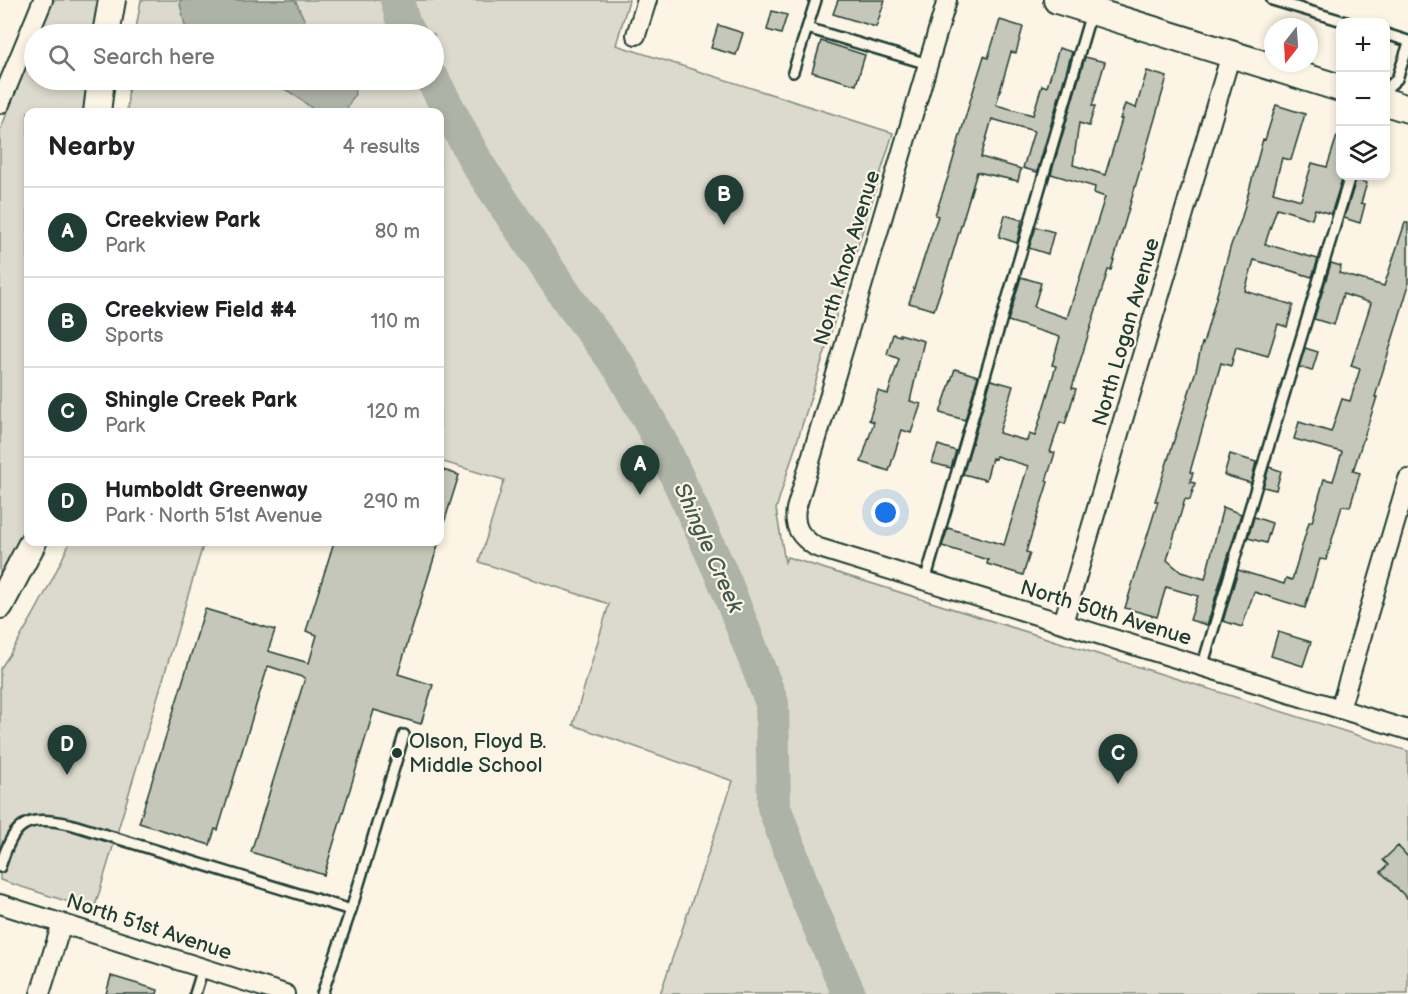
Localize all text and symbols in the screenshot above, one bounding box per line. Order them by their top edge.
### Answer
north arrow [1264,18,1318,72]
map controls [1336,18,1390,180]
button: + [1336,18,1390,72]
search box [24,24,444,90]
icon: search [45,41,78,74]
text: Search here [93,44,215,71]
button: − [1336,72,1390,126]
button: layers [1336,126,1390,180]
text: Nearby [48,132,135,163]
text: 4 results [342,135,420,159]
street label: North Knox Avenue [808,167,886,349]
pin: B [704,176,744,225]
text: Creekview Park [105,207,260,234]
text: A [61,220,74,244]
text: 80 m [375,220,420,244]
text: Park [105,234,145,258]
street label: North Logan Avenue [1087,235,1165,429]
text: Creekview Field #4 [105,297,297,324]
text: B [60,310,75,334]
text: 110 m [371,310,420,334]
text: Sports [105,324,163,348]
text: Shingle Creek Park [105,387,297,414]
text: C [60,400,75,424]
text: 120 m [367,400,420,424]
text: Park [105,414,145,438]
pin: A [620,446,660,495]
text: Humboldt Greenway [105,477,308,504]
water label: Shingle Creek [667,479,749,618]
text: D [61,490,74,514]
text: 290 m [363,490,420,514]
your location [871,498,900,527]
text: Park · North 51st Avenue [105,504,322,528]
street label: North 50th Avenue [1017,575,1195,651]
pin: D [48,726,86,775]
place label: Olson, Floyd B. Middle School [409,729,546,778]
pin: C [1098,734,1138,784]
marker: Olson, Floyd B. Middle School [390,746,404,760]
street label: North 51st Avenue [63,888,235,966]

